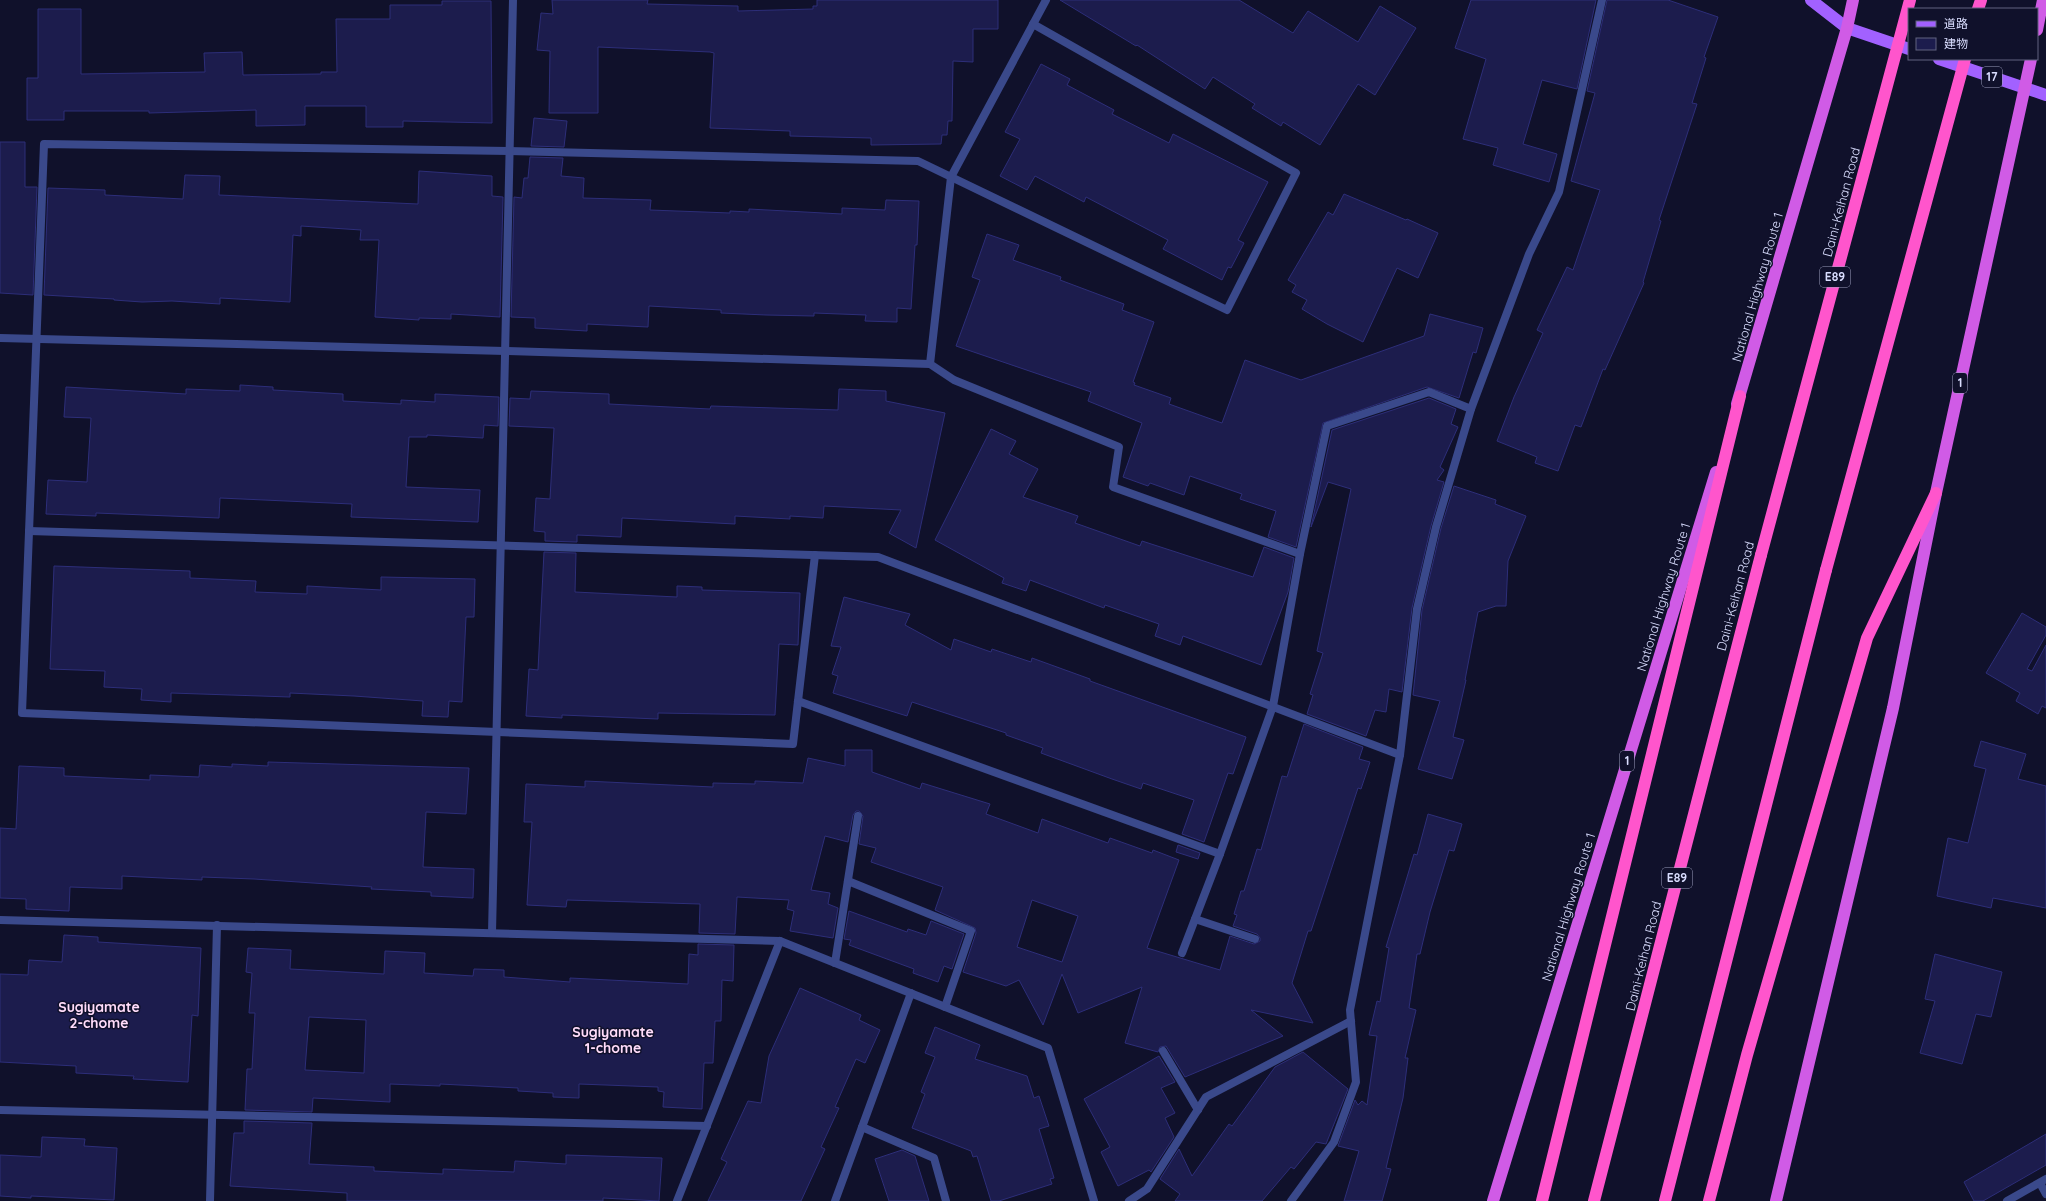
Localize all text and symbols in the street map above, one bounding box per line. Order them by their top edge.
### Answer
legend [1908,8,2038,60]
text: 道路 [1944,16,1968,31]
text: 建物 [1944,36,1968,51]
road number: 17 [1982,67,2002,87]
street label: Daini-Keihan Road [1819,146,1863,258]
street label: National Highway Route 1 [1728,211,1786,363]
road number: E89 [1820,267,1850,287]
road number: 1 [1953,373,1967,393]
street label: National Highway Route 1 [1633,521,1693,673]
street label: Daini-Keihan Road [1713,540,1757,652]
road number: 1 [1620,751,1634,771]
street label: National Highway Route 1 [1538,831,1598,983]
road number: E89 [1662,868,1692,888]
street label: Daini-Keihan Road [1622,899,1664,1013]
district label: Sugiyamate 2-chome [58,998,140,1032]
district label: Sugiyamate 1-chome [572,1023,654,1057]

